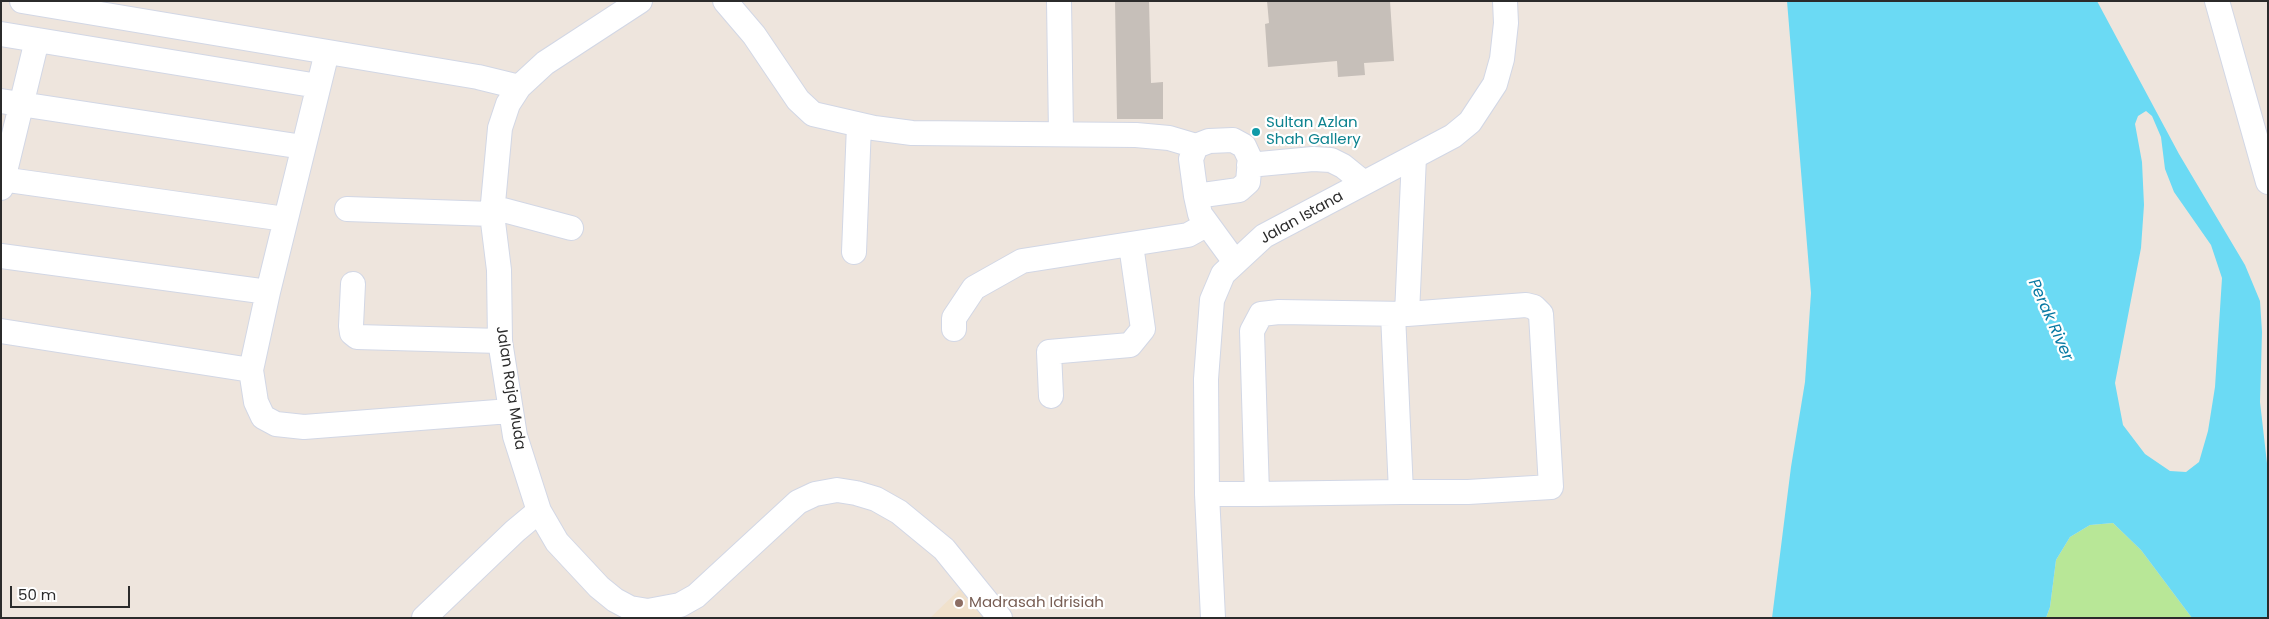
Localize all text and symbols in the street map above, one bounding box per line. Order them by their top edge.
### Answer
place label: Sultan Azlan Shah Gallery [1266,114,1361,149]
marker: Sultan Azlan Shah Gallery [1250,126,1262,138]
street label: Jalan Istana [1257,188,1347,248]
water label: Perak River [2023,276,2077,364]
street label: Jalan Raja Muda [491,325,529,451]
scale bar [12,576,132,608]
text: 50 m [18,584,56,605]
place label: Madrasah Idrisiah [969,594,1104,612]
marker: Madrasah Idrisiah [953,597,965,609]

